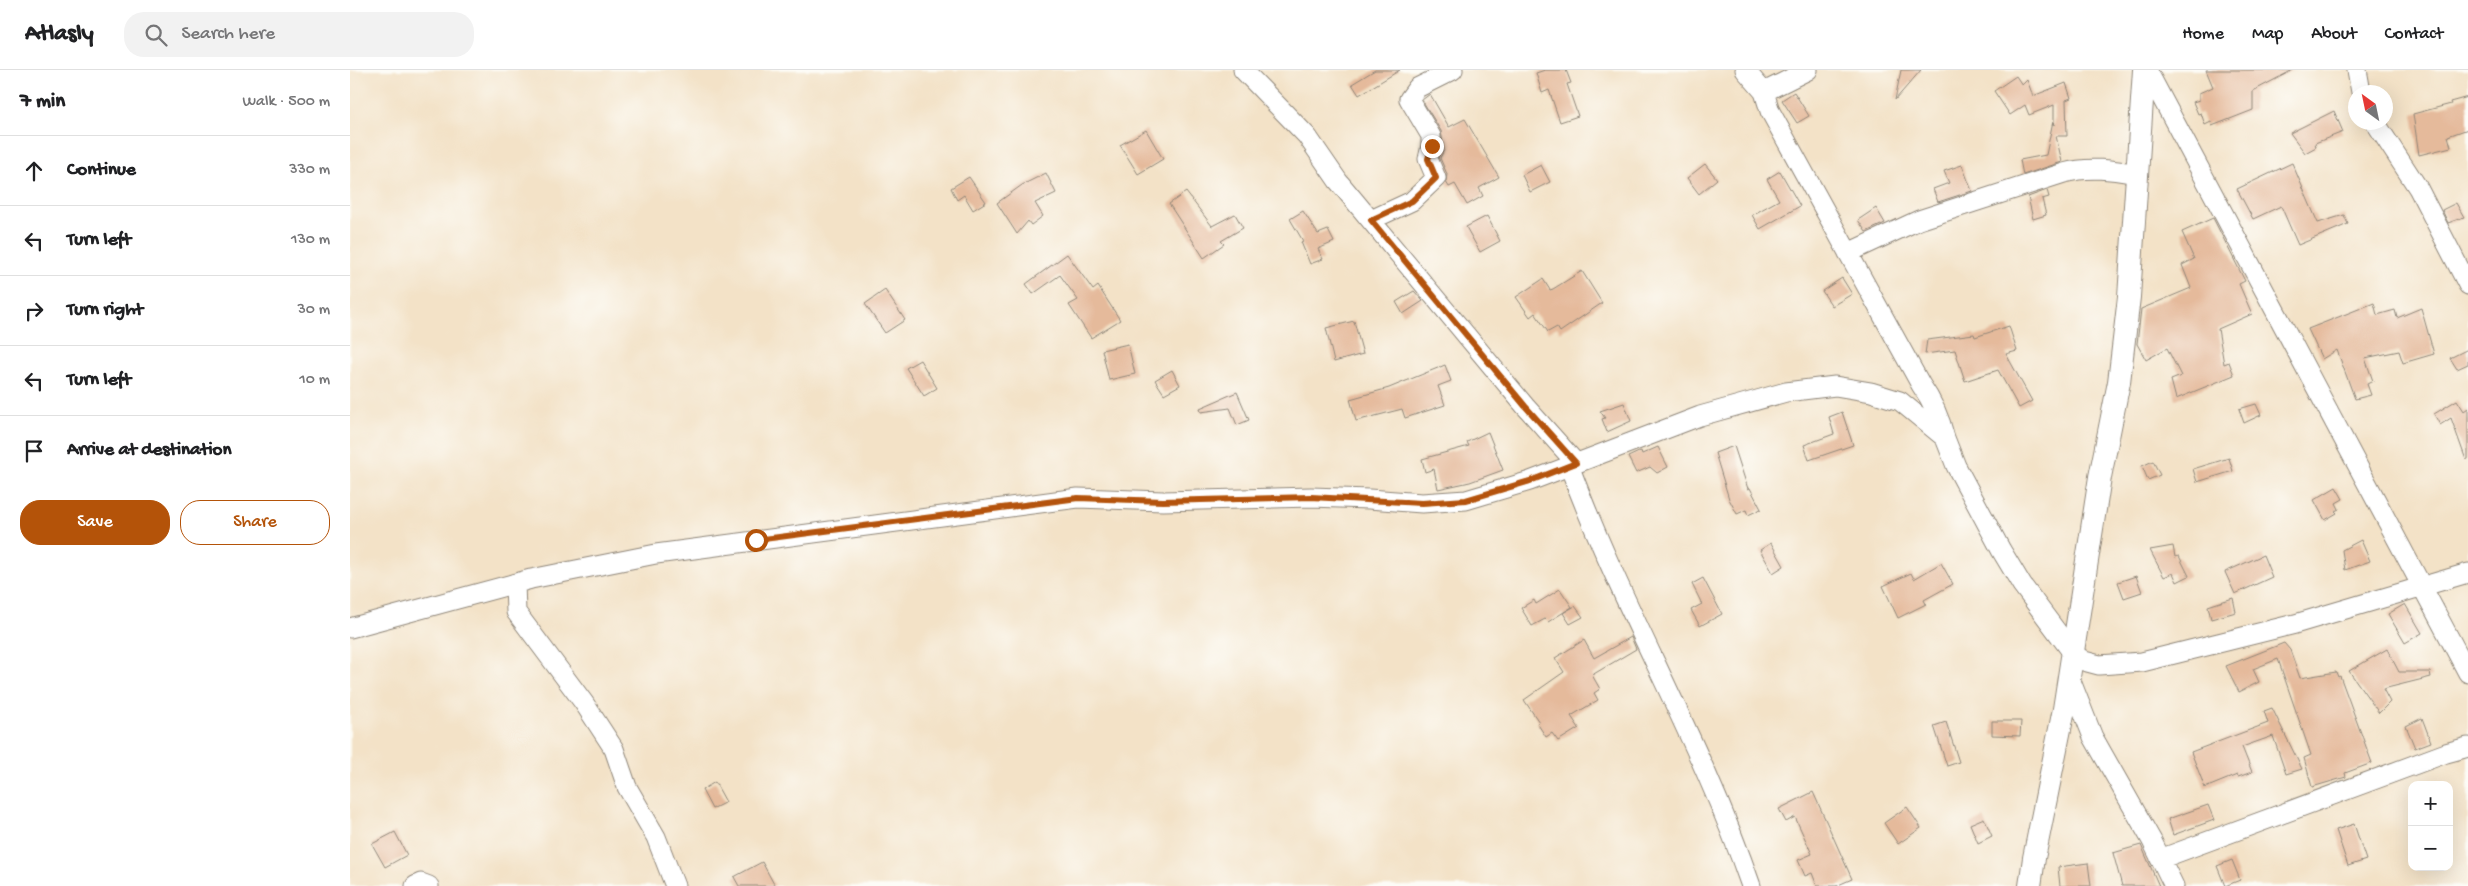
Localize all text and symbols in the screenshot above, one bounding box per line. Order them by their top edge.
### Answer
search box [124,12,474,57]
text: Atlasly [25,20,94,49]
icon: search [142,21,170,49]
text: Search here [182,23,275,46]
text: Home [2182,24,2224,45]
text: Map [2252,24,2283,45]
text: About [2311,24,2357,45]
text: Contact [2385,24,2443,45]
north arrow [2348,85,2393,130]
text: 7 min [20,90,65,115]
text: Walk · 500 m [243,93,330,112]
route end [1421,135,1444,158]
icon: ahead [20,157,48,185]
text: Continue [67,159,136,182]
text: 330 m [289,161,330,180]
icon: left [20,227,48,255]
text: Turn left [67,229,131,252]
text: 130 m [291,231,330,250]
icon: right [20,297,48,325]
text: Turn right [67,299,143,322]
text: 30 m [297,301,330,320]
icon: left [20,367,48,395]
text: Turn left [67,369,131,392]
text: 10 m [299,371,330,390]
icon: arrive [20,437,48,465]
text: Arrive at destination [67,439,231,462]
button: Save [20,500,170,545]
button: Share [180,500,330,545]
route start [745,529,768,552]
map controls [2408,781,2453,871]
button: + [2408,781,2453,826]
button: − [2408,826,2453,871]

